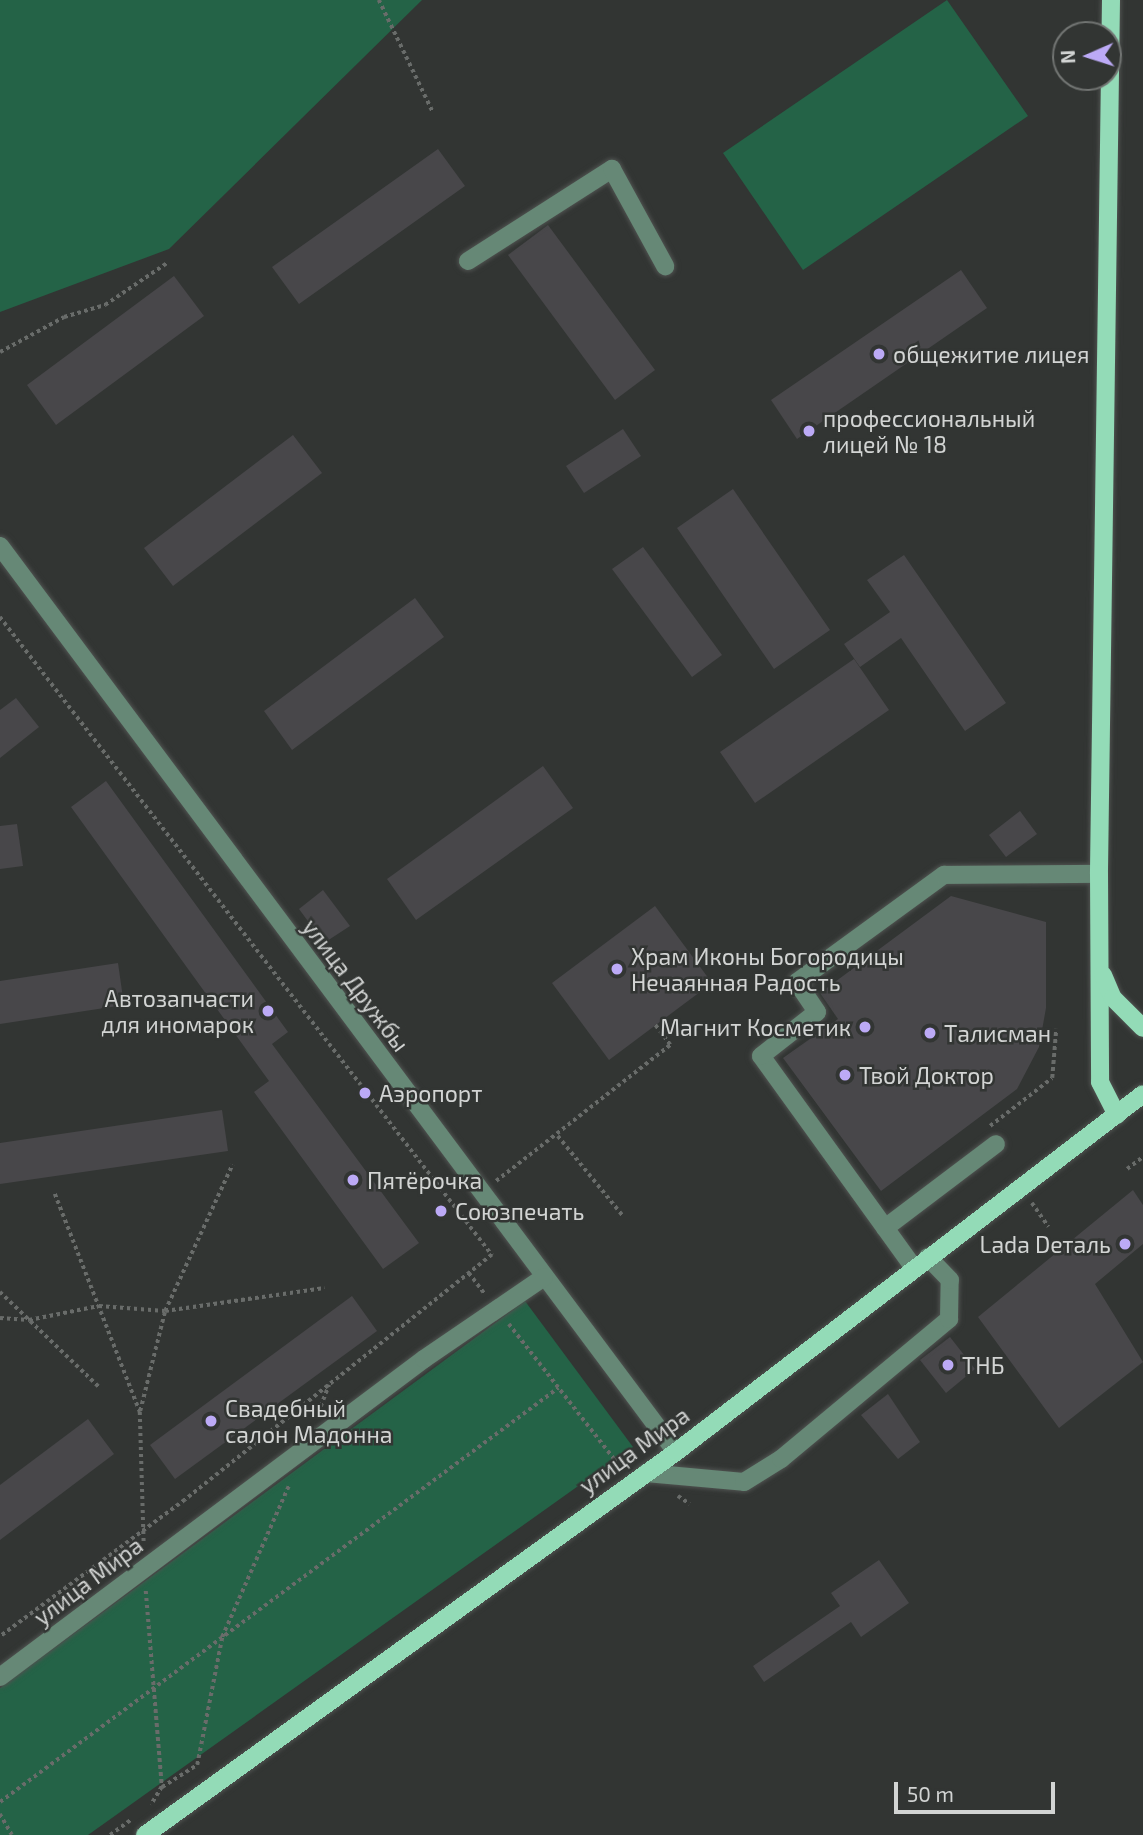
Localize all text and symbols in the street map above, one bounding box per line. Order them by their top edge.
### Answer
north arrow [1052,21,1122,91]
text: N [1056,50,1079,64]
place label: общежитие лицея [893,340,1089,368]
marker: общежитие лицея [871,346,887,362]
place label: профессиональный лицей № 18 [823,404,1035,458]
marker: профессиональный лицей № 18 [801,423,817,439]
street label: улица Дружбы [297,913,415,1057]
place label: Храм Иконы Богородицы Нечаянная Радость [631,942,904,996]
marker: Храм Иконы Богородицы Нечаянная Радость [609,961,625,977]
place label: Автозапчасти для иномарок [101,984,254,1038]
marker: Автозапчасти для иномарок [260,1003,276,1019]
place label: Магнит Косметик [660,1013,851,1041]
marker: Магнит Косметик [857,1019,873,1035]
place label: Талисман [944,1019,1051,1047]
marker: Талисман [922,1025,938,1041]
place label: Твой Доктор [859,1061,994,1089]
marker: Твой Доктор [837,1067,853,1083]
place label: Аэропорт [379,1079,483,1107]
marker: Аэропорт [357,1085,373,1101]
place label: Пятёрочка [367,1166,482,1194]
marker: Пятёрочка [345,1172,361,1188]
place label: Союзпечать [455,1197,584,1225]
marker: Союзпечать [433,1203,449,1219]
place label: Lada Dеталь [980,1230,1111,1258]
marker: Lada Dеталь [1117,1236,1133,1252]
place label: ТНБ [962,1351,1005,1379]
marker: ТНБ [940,1357,956,1373]
place label: Свадебный салон Мадонна [225,1394,392,1448]
street label: улица Мира [574,1401,694,1499]
marker: Свадебный салон Мадонна [203,1413,219,1429]
street label: улица Мира [28,1531,148,1631]
scale bar [898,1769,1059,1813]
text: 50 m [907,1781,954,1806]

